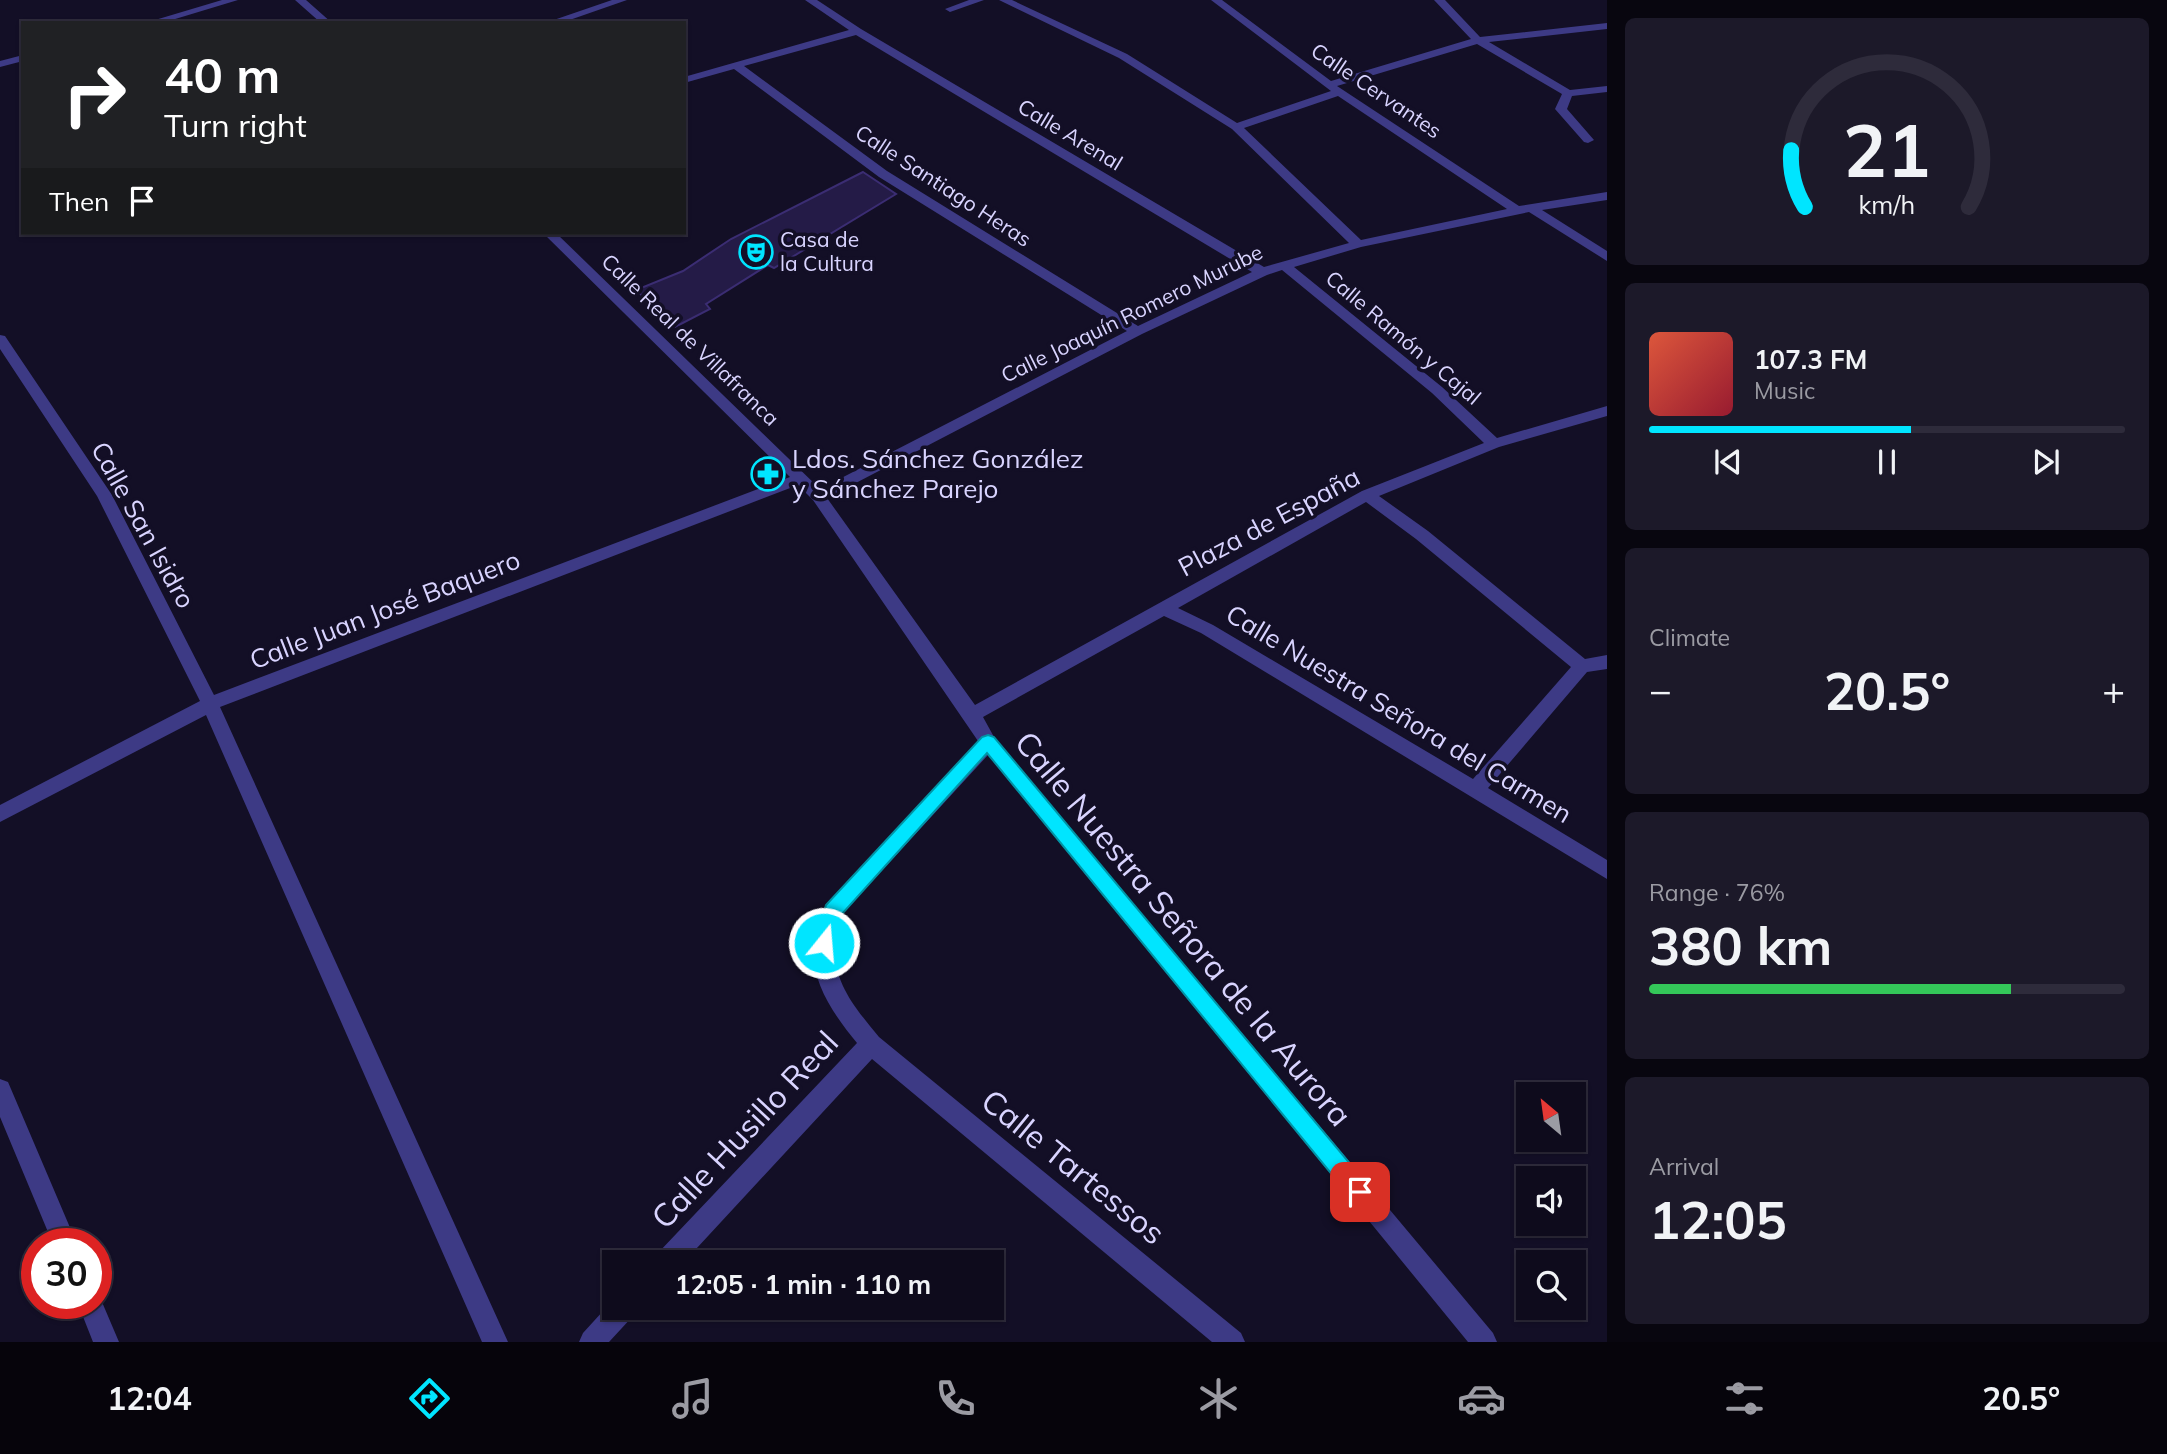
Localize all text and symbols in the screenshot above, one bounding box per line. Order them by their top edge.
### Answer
street label: Calle Cervantes [1306,37,1447,143]
text: 40 m [164,44,280,105]
icon: right [49,49,140,140]
street label: Calle Arenal [1013,93,1128,176]
text: Turn right [164,105,307,145]
text: 21 [1843,105,1931,196]
street label: Calle Santiago Heras [851,119,1036,252]
icon: arrive [123,182,161,220]
text: Then [49,185,109,218]
text: km/h [1859,189,1915,220]
place label: Casa de la Cultura [780,226,874,276]
theatre icon: Casa de la Cultura [737,233,775,271]
street label: Calle Joaquín Romero Murube [997,238,1266,388]
street label: Calle Real de Villafranca [597,248,785,431]
street label: Calle Ramón y Cajal [1321,265,1487,410]
text: 107.3 FM [1754,343,1867,376]
text: Music [1754,376,1815,405]
street label: Calle San Isidro [84,436,203,614]
place label: Ldos. Sánchez González y Sánchez Parejo [792,442,1083,505]
icon: previous [1709,443,1747,481]
icon: pause [1868,443,1906,481]
icon: next [2027,443,2065,481]
pharmacy icon: Ldos. Sánchez González y Sánchez Parejo [749,455,787,493]
street label: Plaza de España [1172,460,1365,583]
street label: Calle Juan José Baquero [245,543,525,676]
street label: Calle Nuestra Señora del Carmen [1220,597,1578,830]
text: Climate [1649,623,1730,652]
text: 20.5° [1824,658,1950,723]
text: − [1649,666,1672,714]
text: + [2102,666,2125,714]
street label: Calle Nuestra Señora de la Aurora [1007,723,1361,1134]
text: Range · 76% [1649,878,1785,907]
position arrow [787,906,861,980]
text: 380 km [1649,913,1832,978]
street label: Calle Husillo Real [642,1022,846,1237]
street label: Calle Tartessos [974,1080,1173,1252]
north arrow [1516,1082,1586,1152]
map controls [1516,1082,1586,1320]
text: Arrival [1649,1152,1719,1181]
pin [1330,1162,1390,1222]
button: sound [1516,1166,1586,1236]
icon: arrive [1341,1173,1379,1211]
text: 12:05 [1649,1187,1787,1252]
speed limit sign: 30 [21,1228,112,1319]
button: search [1516,1250,1586,1320]
text: 12:05 · 1 min · 110 m [675,1268,931,1301]
icon: directions [405,1374,454,1423]
icon: music [668,1374,717,1423]
icon: phone [931,1374,980,1423]
icon: climate [1194,1374,1243,1423]
icon: car [1457,1374,1506,1423]
icon: filters [1720,1374,1769,1423]
text: 12:04 [107,1378,192,1418]
text: 20.5° [1982,1378,2060,1418]

